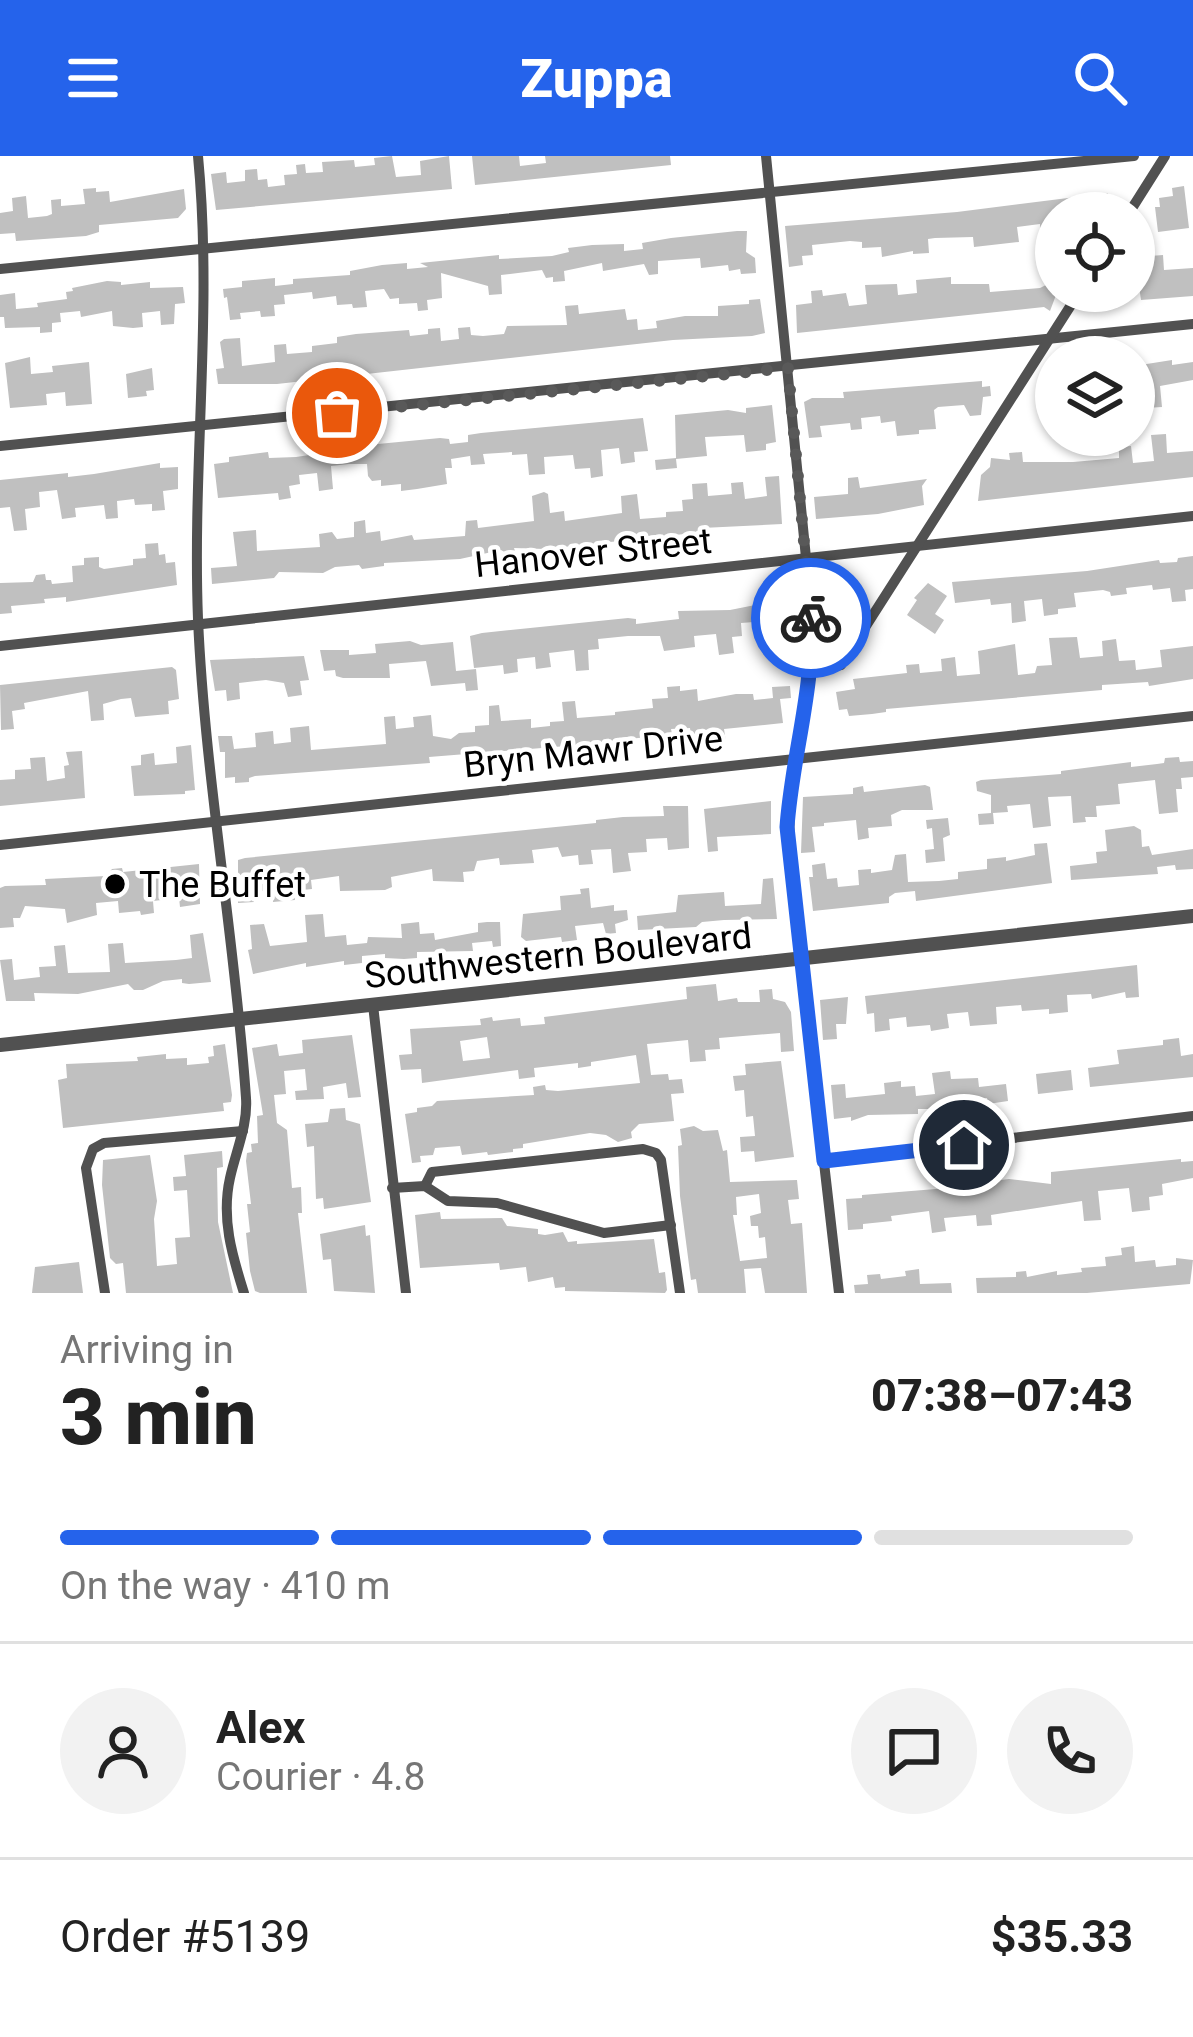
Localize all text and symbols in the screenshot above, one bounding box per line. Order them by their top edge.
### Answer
icon: menu [60,45,126,111]
icon: search [1067,45,1133,111]
text: Zuppa [520,47,673,110]
map controls [1035,192,1155,456]
button: locate [1035,192,1155,312]
button: layers [1035,336,1155,456]
pin [286,362,388,464]
icon: bag [304,380,370,446]
street label: Hanover Street [473,520,714,586]
courier [751,558,871,678]
icon: bike [778,585,844,651]
street label: Bryn Mawr Drive [461,717,725,787]
place label: The Buffet [139,864,306,906]
marker: The Buffet [102,871,128,897]
street label: Southwestern Boulevard [362,915,754,997]
pin [913,1094,1015,1196]
icon: home [931,1112,997,1178]
text: Arriving in [60,1327,234,1373]
text: 07:38–07:43 [871,1369,1133,1422]
text: 3 min [60,1372,257,1463]
text: On the way · 410 m [60,1563,391,1609]
button: person [60,1688,186,1814]
button: chat [851,1688,977,1814]
button: phone [1007,1688,1133,1814]
text: Alex [216,1701,305,1754]
text: Courier · 4.8 [216,1754,425,1800]
text: Order #5139 [60,1910,310,1963]
text: $35.33 [991,1910,1133,1963]

